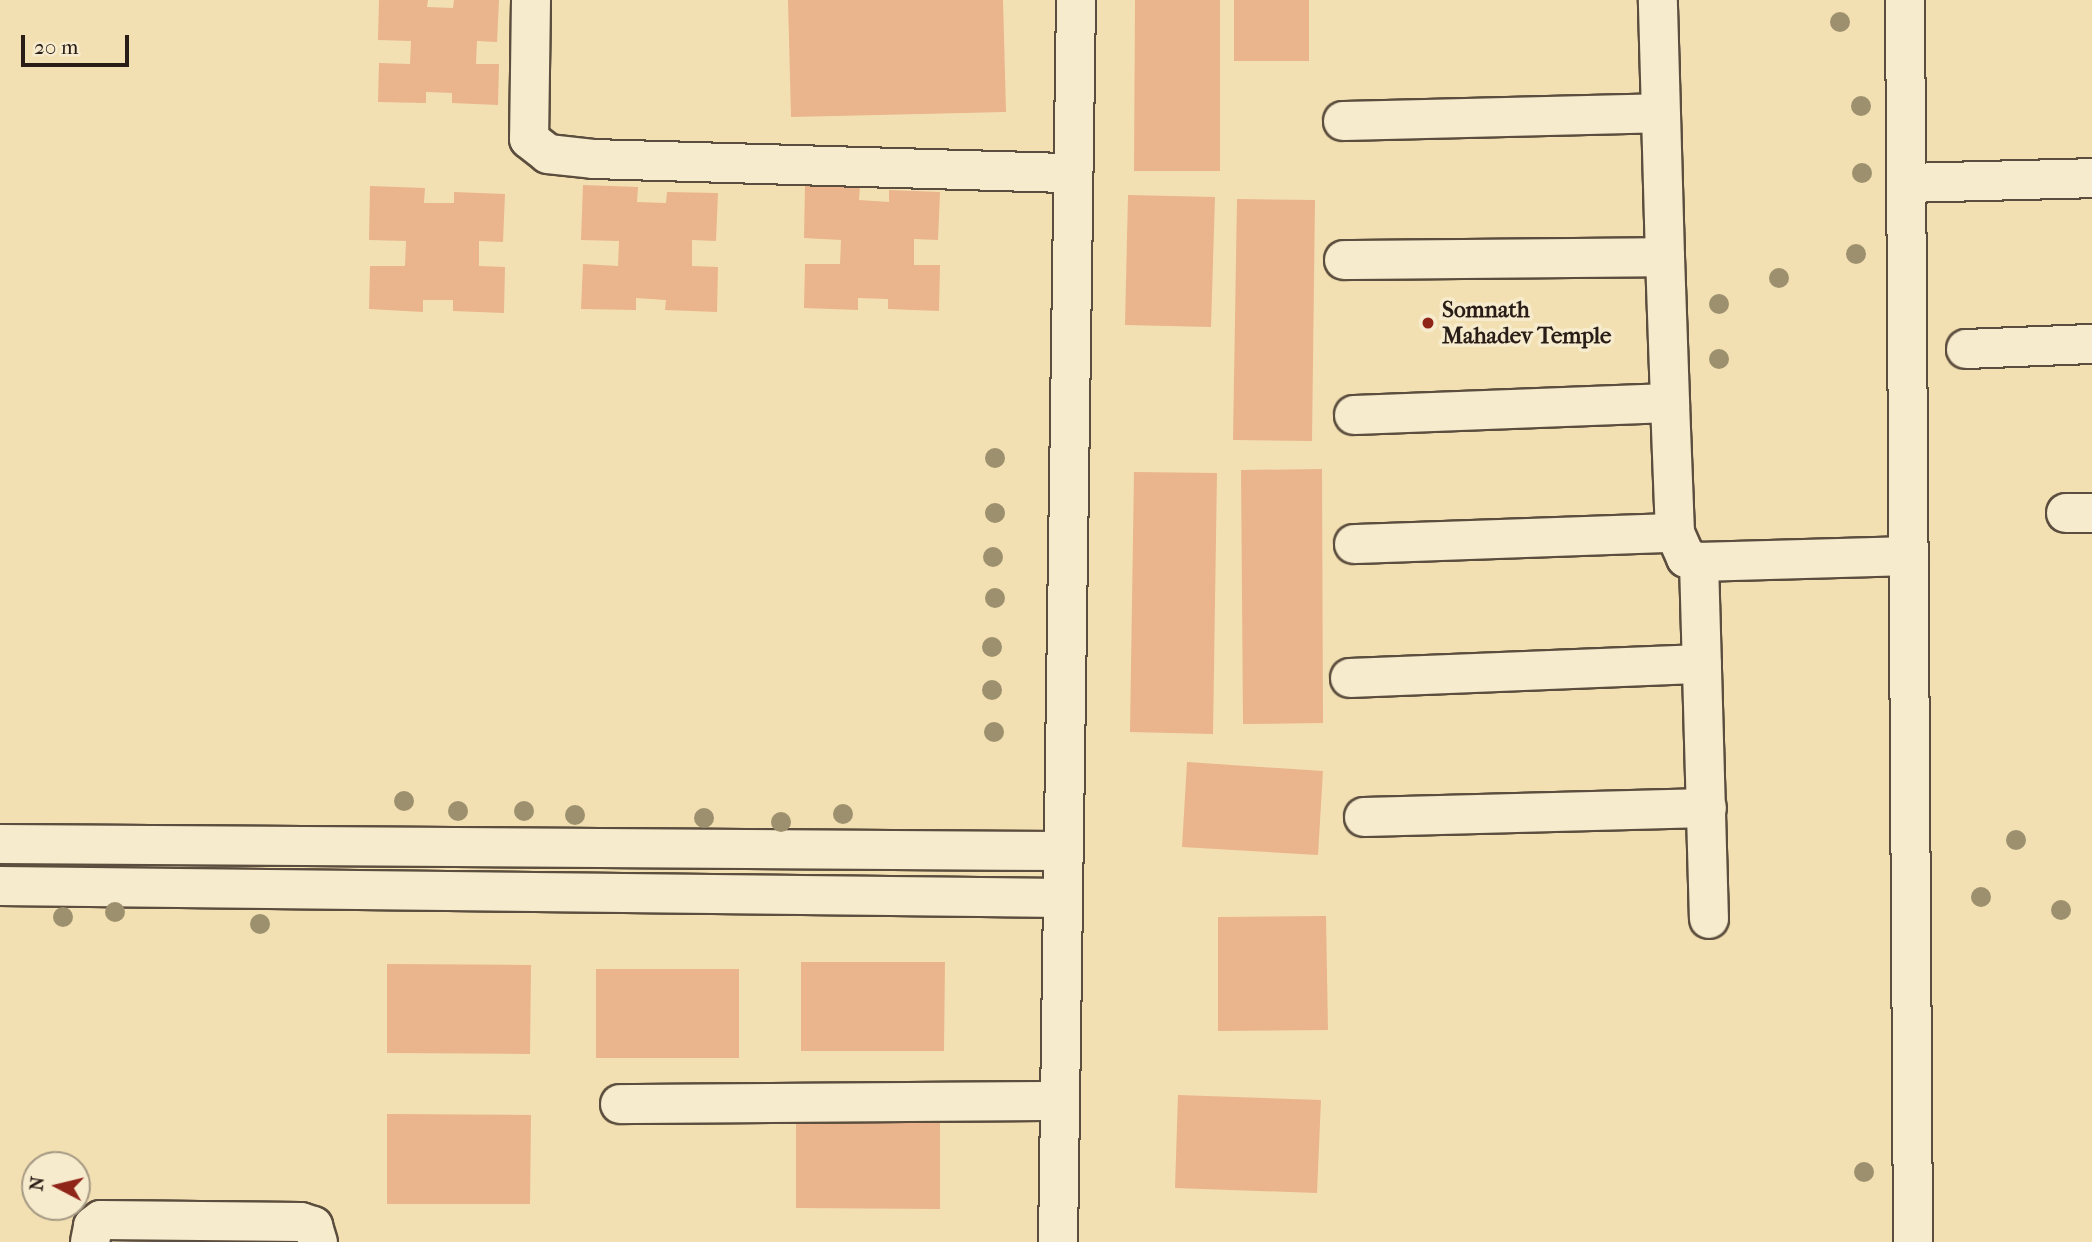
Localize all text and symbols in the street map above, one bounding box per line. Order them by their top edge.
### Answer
scale bar [24,21,133,65]
text: 20 m [34,35,78,59]
place label: Somnath Mahadev Temple [1442,296,1611,350]
marker: Somnath Mahadev Temple [1420,315,1436,331]
north arrow [21,1151,91,1221]
text: N [25,1175,49,1192]

